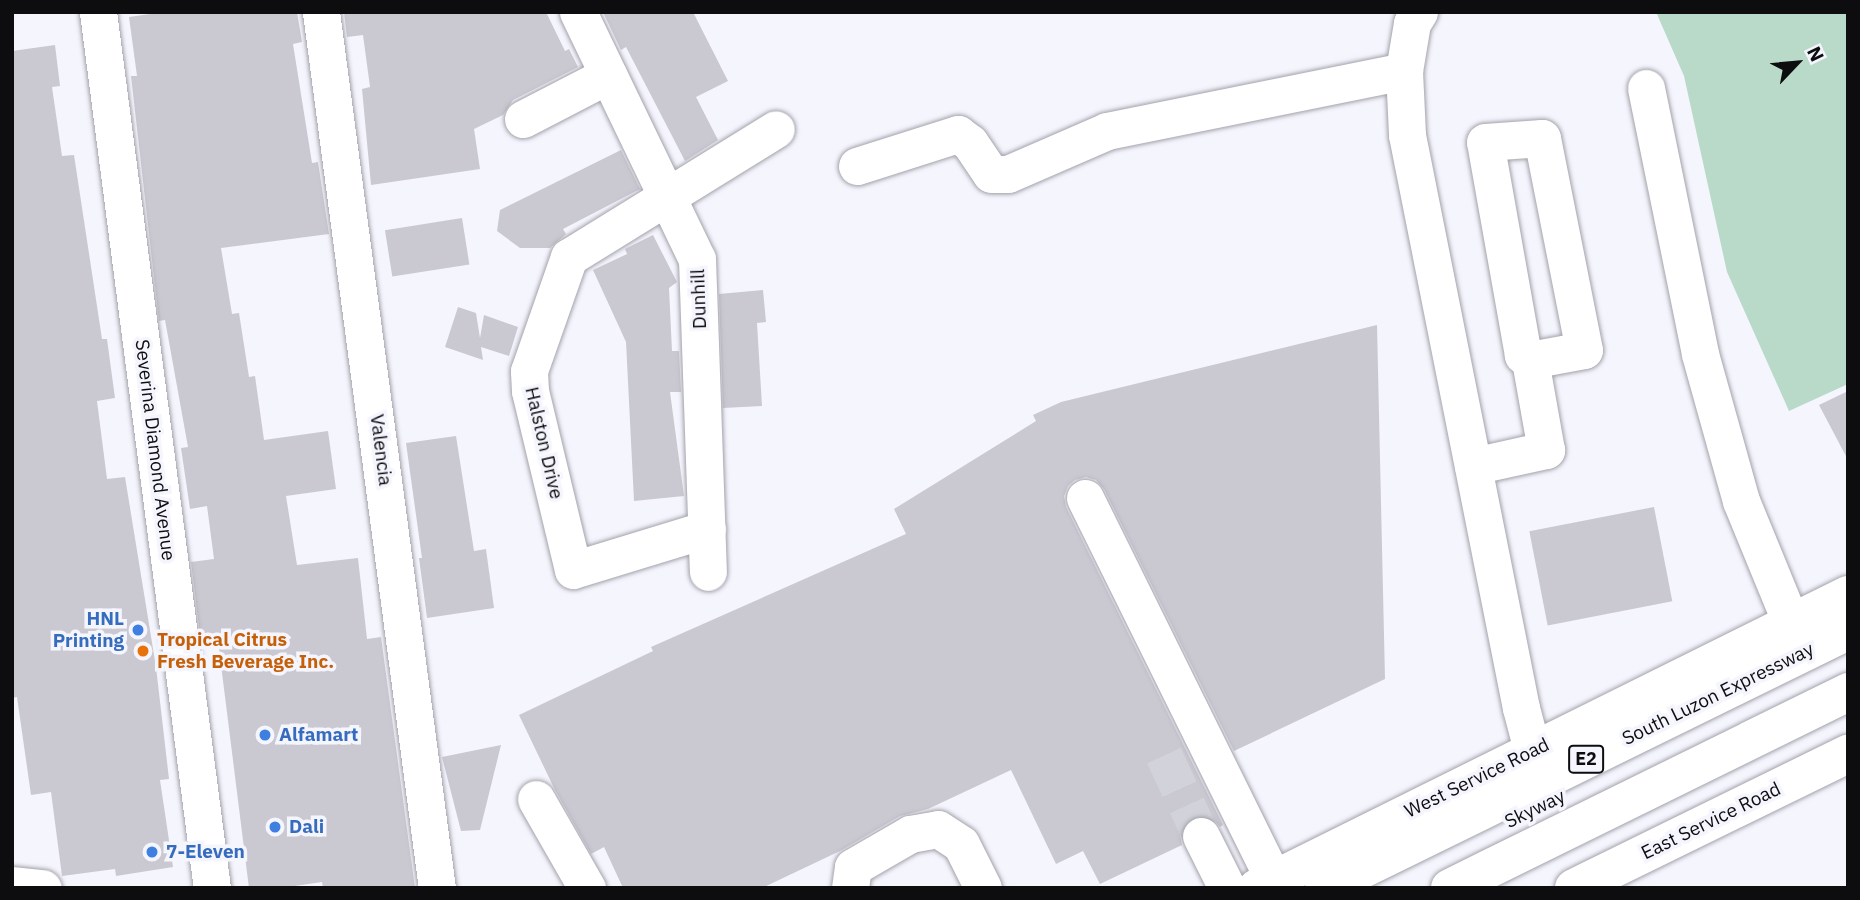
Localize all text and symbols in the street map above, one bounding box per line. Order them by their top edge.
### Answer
north arrow [1762,28,1832,98]
text: N [1802,42,1830,65]
street label: Dunhill [687,269,711,329]
street label: Severina Diamond Avenue [130,338,180,562]
street label: Halston Drive [520,385,568,501]
street label: Valencia [365,413,397,487]
place label: HNL Printing [53,608,124,652]
marker: HNL Printing [130,622,146,638]
place label: Tropical Citrus Fresh Beverage Inc. [157,629,334,673]
street label: South Luzon Expressway [1618,638,1818,750]
marker: Tropical Citrus Fresh Beverage Inc. [135,643,151,659]
place label: Alfamart [279,724,358,746]
marker: Alfamart [257,727,273,743]
street label: West Service Road [1401,733,1553,823]
road number: E2 [1567,744,1605,774]
street label: East Service Road [1638,777,1784,865]
street label: Skyway [1501,785,1569,833]
place label: Dali [289,816,324,838]
marker: Dali [267,819,283,835]
place label: 7-Eleven [166,841,245,863]
marker: 7-Eleven [144,844,160,860]

